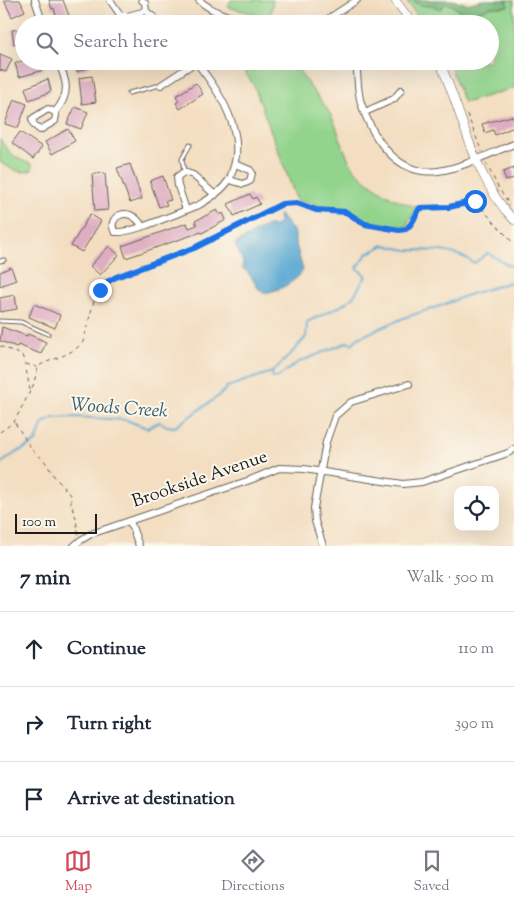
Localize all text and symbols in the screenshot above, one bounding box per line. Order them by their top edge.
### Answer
search box [15,15,499,70]
icon: search [33,29,61,57]
text: Search here [73,29,168,56]
route start [464,190,487,213]
route end [89,279,112,302]
water label: Woods Creek [69,392,169,426]
street label: Brookside Avenue [129,445,271,515]
map controls [454,486,499,531]
button: locate [454,486,499,531]
scale bar [15,511,98,534]
text: 100 m [22,513,56,533]
text: 7 min [20,564,71,594]
text: Walk · 500 m [407,567,494,590]
icon: ahead [20,635,48,663]
text: Continue [67,636,146,663]
text: 110 m [458,638,494,661]
icon: right [20,710,48,738]
text: Turn right [67,711,151,738]
text: 390 m [455,713,494,736]
icon: arrive [20,785,48,813]
text: Arrive at destination [67,786,235,813]
tab: Map [64,847,92,897]
tab: Directions [221,847,285,897]
tab: Saved [414,847,449,897]

